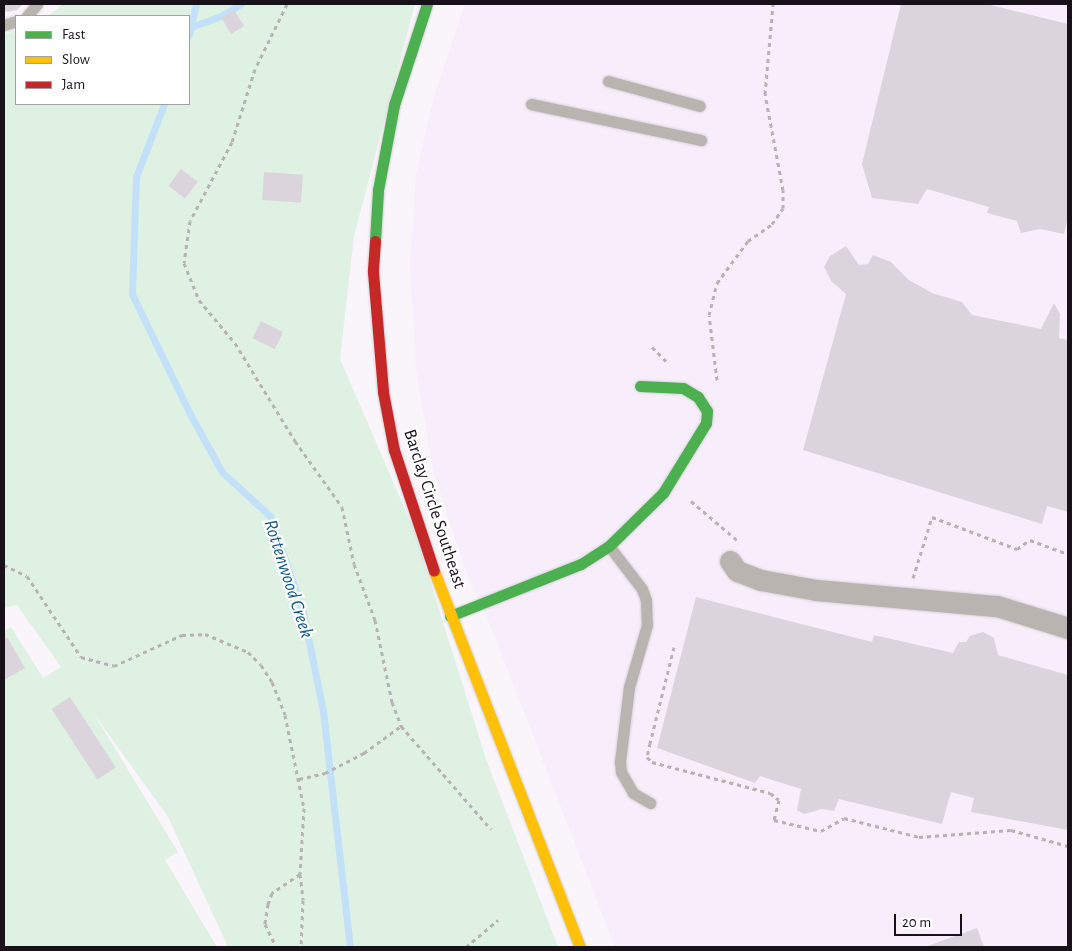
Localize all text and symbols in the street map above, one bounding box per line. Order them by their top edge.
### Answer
legend [15,15,190,105]
text: Fast [62,27,85,42]
text: Slow [62,52,90,67]
text: Jam [62,77,85,92]
street label: Barclay Circle Southeast [398,427,470,591]
water label: Rottenwood Creek [258,517,318,641]
scale bar [897,904,964,936]
text: 20 m [902,915,931,930]

